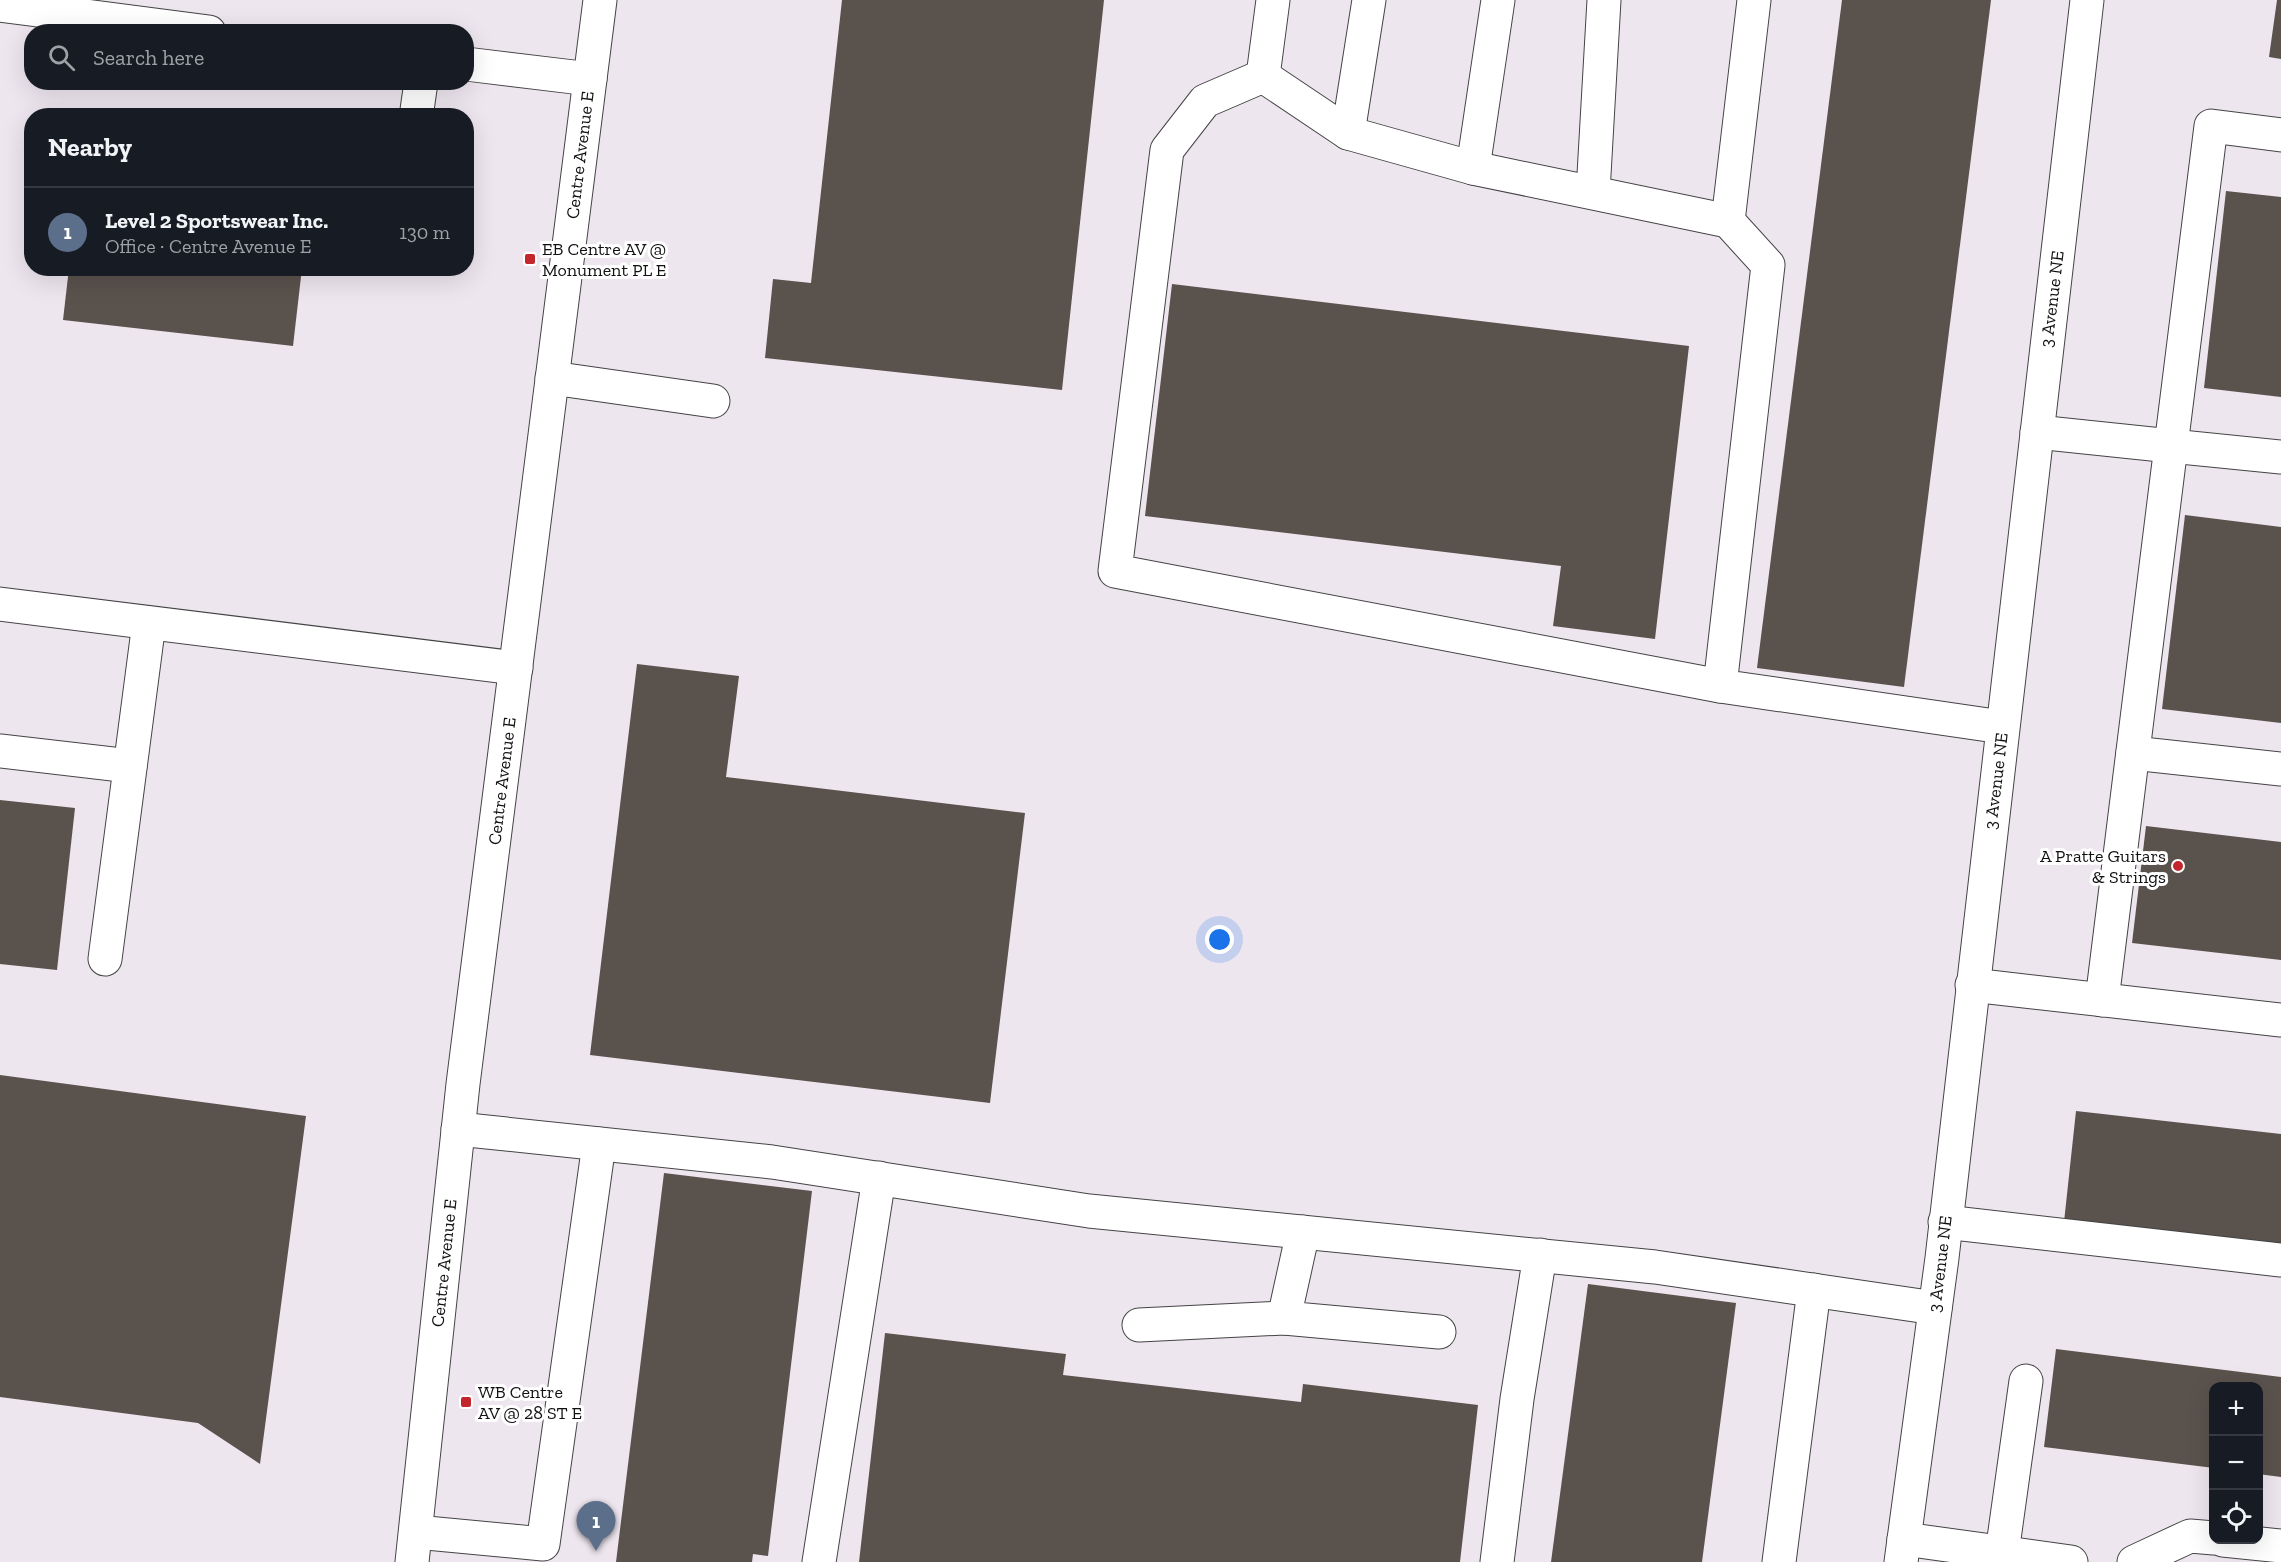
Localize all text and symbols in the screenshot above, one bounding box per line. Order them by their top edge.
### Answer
search box [24,24,474,90]
icon: search [45,41,78,74]
text: Search here [93,44,204,71]
street label: Centre Avenue E [561,90,599,220]
text: Nearby [48,131,132,163]
text: Level 2 Sportswear Inc. [105,207,328,234]
text: 1 [63,220,72,244]
text: 130 m [399,220,450,244]
text: Office · Centre Avenue E [105,234,312,258]
place label: EB Centre AV @ Monument PL E [542,238,666,281]
street label: 3 Avenue NE [2035,249,2069,349]
marker: EB Centre AV @ Monument PL E [523,252,537,266]
street label: Centre Avenue E [483,716,521,846]
street label: 3 Avenue NE [1979,731,2013,831]
place label: A Pratte Guitars & Strings [2040,845,2166,888]
marker: A Pratte Guitars & Strings [2171,859,2185,873]
your location [1205,925,1234,954]
street label: Centre Avenue E [426,1198,462,1328]
street label: 3 Avenue NE [1923,1214,1957,1314]
place label: WB Centre AV @ 28 ST E [478,1381,582,1424]
map controls [2209,1382,2263,1544]
button: + [2209,1382,2263,1436]
marker: WB Centre AV @ 28 ST E [459,1395,473,1409]
button: − [2209,1436,2263,1490]
button: locate [2209,1490,2263,1544]
pin: 1 [576,1502,616,1551]

